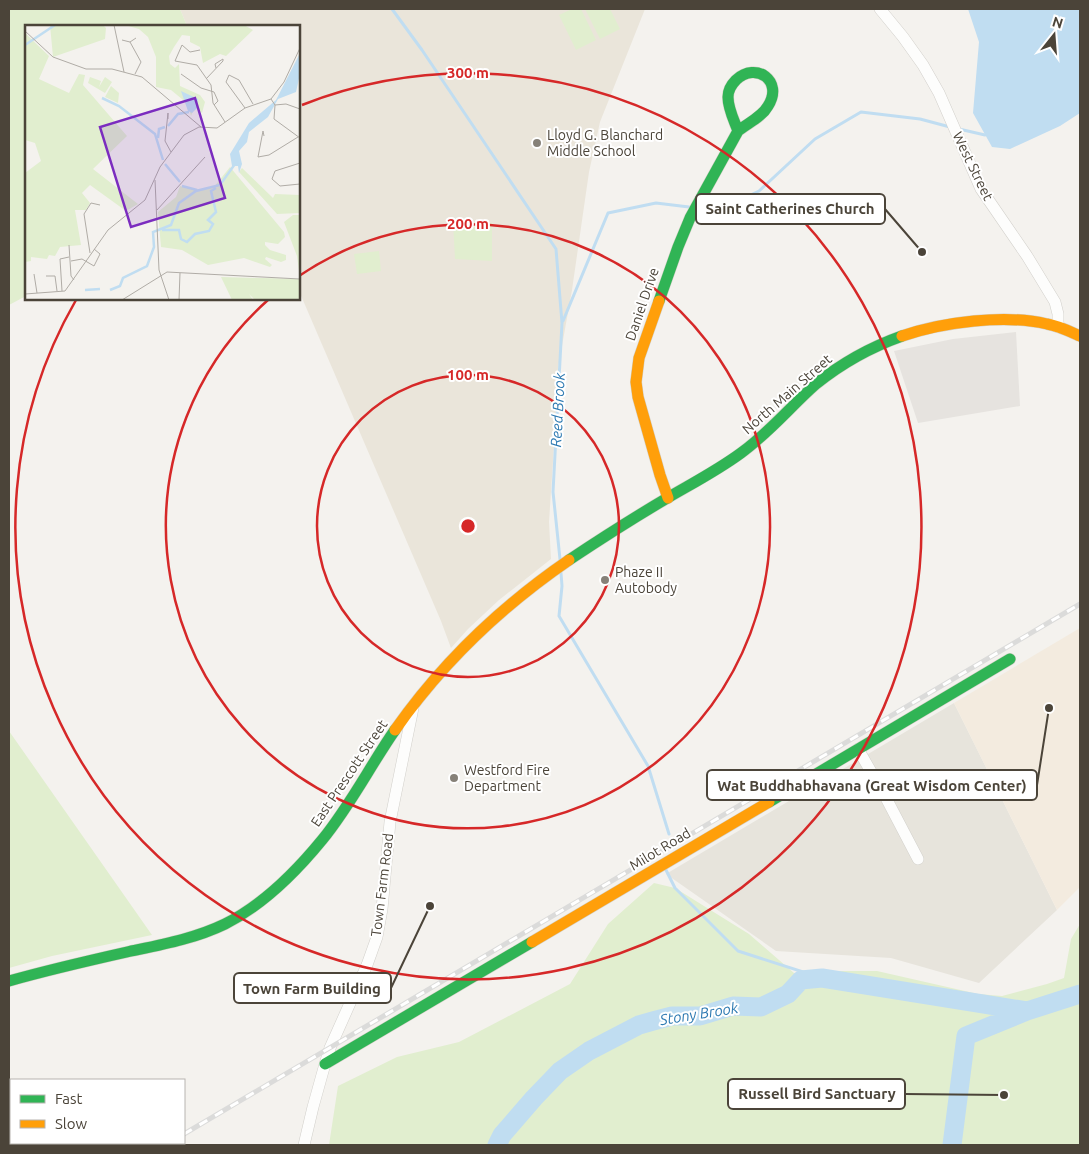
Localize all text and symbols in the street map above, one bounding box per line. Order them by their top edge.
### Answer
north arrow [1029,10,1079,60]
text: N [1050,13,1065,32]
inset map [25,25,300,300]
text: 300 m [447,64,489,81]
place label: Lloyd G. Blanchard Middle School [547,127,663,159]
street label: West Street [950,129,997,203]
marker: Lloyd G. Blanchard Middle School [531,137,543,149]
callout: Saint Catherines Church [696,194,885,224]
text: Saint Catherines Church [705,200,875,217]
text: 200 m [447,215,489,232]
street label: Daniel Drive [622,265,662,343]
street label: North Main Street [739,350,835,437]
text: 100 m [447,366,489,383]
water label: Reed Brook [547,372,568,448]
centre of rings [459,517,477,535]
place label: Phaze II Autobody [615,564,677,596]
marker: Phaze II Autobody [599,574,611,586]
street label: East Prescott Street [307,716,391,829]
place label: Westford Fire Department [464,762,550,794]
callout: Wat Buddhabhavana (Great Wisdom Center) [707,770,1037,800]
marker: Westford Fire Department [448,772,460,784]
text: Wat Buddhabhavana (Great Wisdom Center) [717,777,1027,794]
street label: Milot Road [627,825,693,873]
street label: Town Farm Road [368,832,396,938]
callout: Town Farm Building [234,973,391,1003]
text: Town Farm Building [243,980,381,997]
water label: Stony Brook [657,999,740,1028]
legend [10,1079,185,1144]
callout: Russell Bird Sanctuary [728,1079,905,1109]
text: Russell Bird Sanctuary [738,1085,896,1102]
text: Fast [55,1090,83,1107]
text: Slow [55,1115,88,1132]

